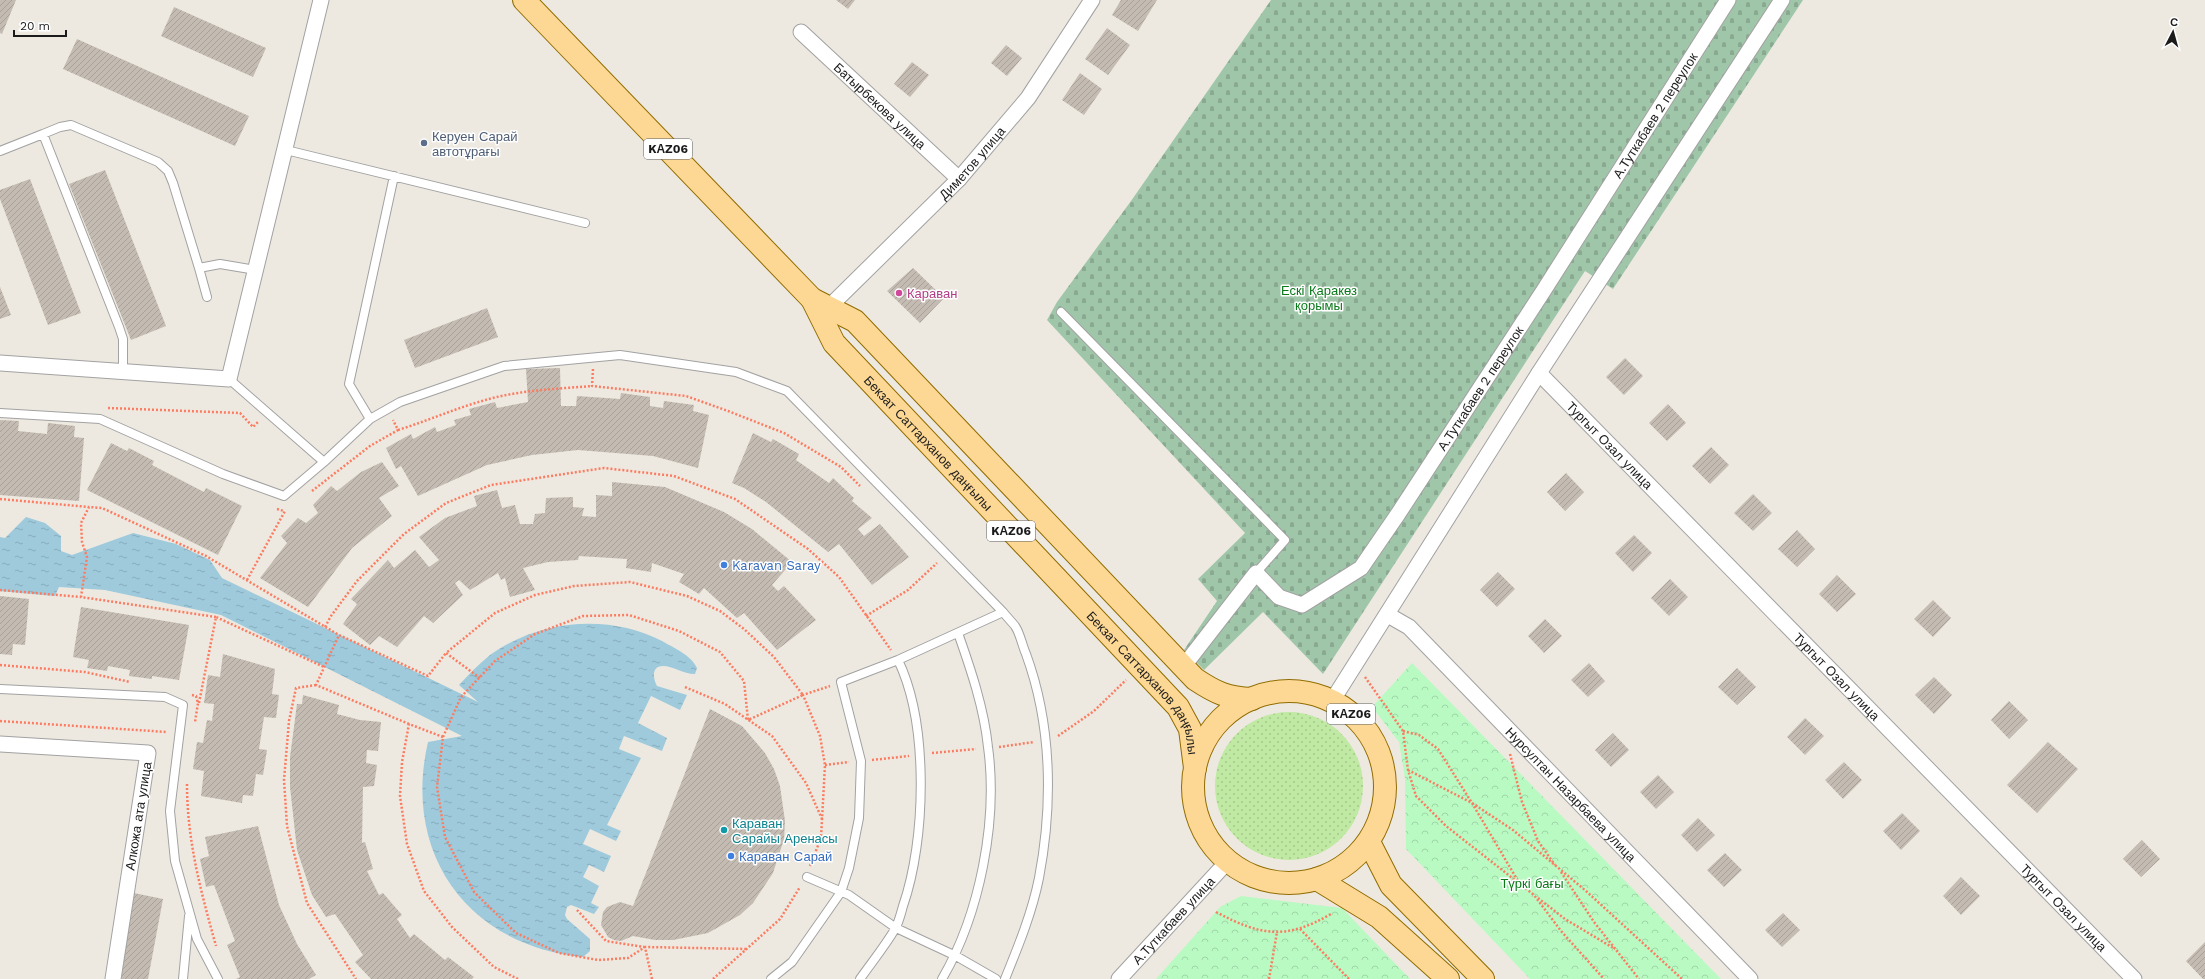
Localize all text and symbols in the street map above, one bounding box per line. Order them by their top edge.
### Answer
scale bar [14,12,66,38]
north arrow [2153,12,2193,52]
text: С [2169,16,2179,29]
text: 20 m [20,19,50,33]
street label: А.Туткабаев 2 переулок [1610,50,1701,181]
street label: Батырбекова улица [831,60,929,153]
street label: Диметов улица [936,123,1009,203]
place label: Керуен Сарай автотұрағы [432,129,518,159]
marker: Керуен Сарай автотұрағы [419,138,429,148]
road number: KАZ06 [644,139,692,159]
park label: Ескі Қаракөз қорымы [1281,283,1357,313]
place label: Караван [907,286,957,301]
marker: Караван [894,288,904,298]
street label: А.Туткабаев 2 переулок [1434,323,1527,453]
street label: Бекзат Саттарханов даңғылы [861,373,995,514]
street label: Тургыт Озал улица [1563,399,1656,493]
road number: KАZ06 [987,521,1035,541]
place label: Karavan Saray [732,558,821,573]
marker: Karavan Saray [719,560,729,570]
street label: Бекзат Саттарханов даңғылы [1083,608,1200,756]
street label: Тургыт Озал улица [1790,630,1883,724]
road number: KАZ06 [1327,704,1375,724]
street label: Нурсултан Назарбаева улица [1502,724,1639,865]
street label: Алкожа ата улица [123,760,155,871]
place label: Караван Сарайы Аренасы [732,816,838,846]
marker: Караван Сарайы Аренасы [719,825,729,835]
place label: Караван Сарай [739,849,832,864]
marker: Караван Сарай [726,851,736,861]
street label: Тургыт Озал улица [2017,861,2110,955]
street label: А.Туткабаев улица [1130,873,1218,967]
park label: Түркі бағы [1500,876,1564,891]

